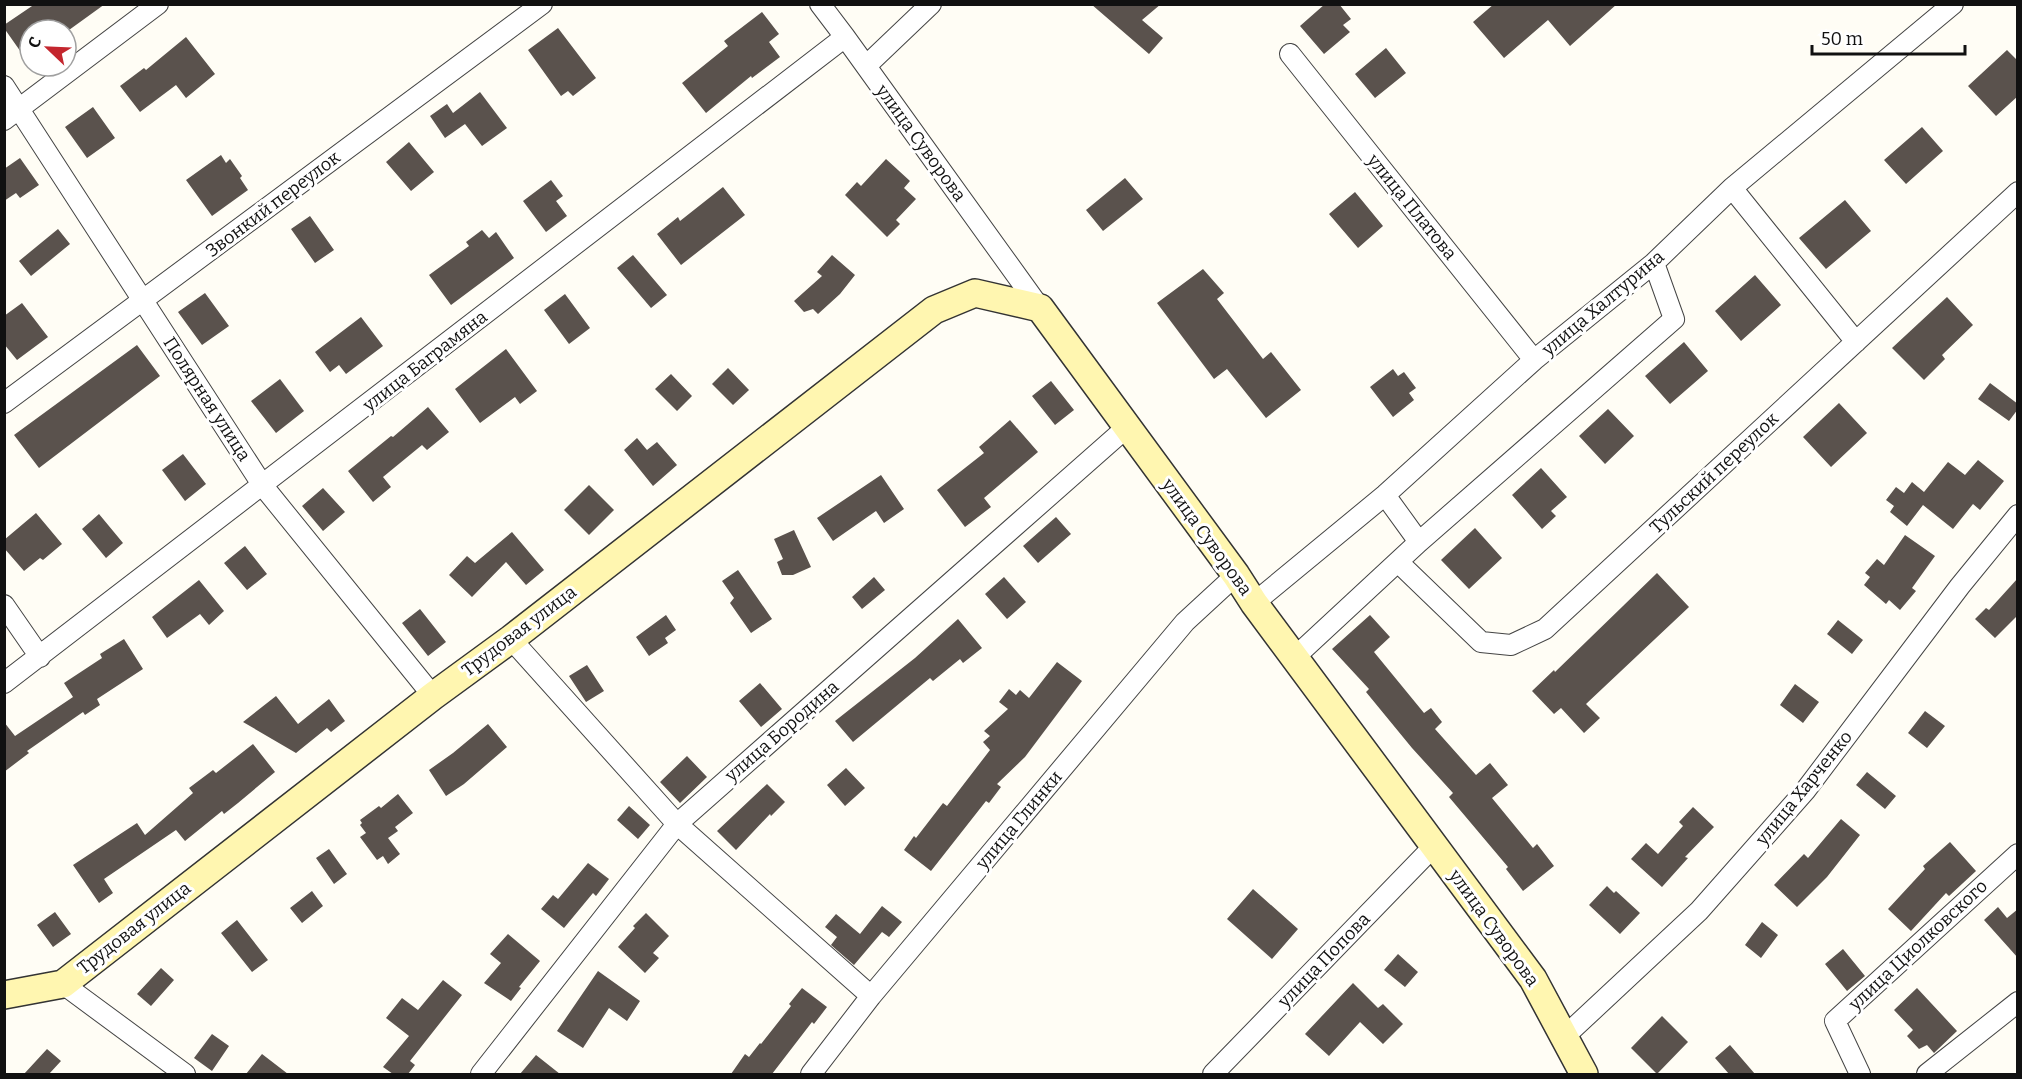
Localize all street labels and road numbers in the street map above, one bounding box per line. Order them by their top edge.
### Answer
street label: улица Суворова [871,80,971,206]
street label: Звонкий переулок [202,146,345,262]
street label: улица Платова [1362,149,1461,264]
street label: улица Халтурина [1537,245,1669,361]
street label: улица Баграмяна [358,306,492,417]
street label: Полярная улица [159,333,255,465]
street label: Тульский переулок [1645,407,1783,538]
street label: улица Суворова [1157,474,1257,600]
street label: Трудовая улица [457,581,581,681]
street label: улица Бородина [720,676,843,787]
street label: улица Харченко [1750,726,1857,851]
street label: улица Глинки [971,766,1067,875]
street label: улица Суворова [1444,865,1544,991]
street label: улица Циолковского [1843,875,1992,1016]
street label: Трудовая улица [73,877,195,979]
street label: улица Попова [1273,908,1375,1013]

